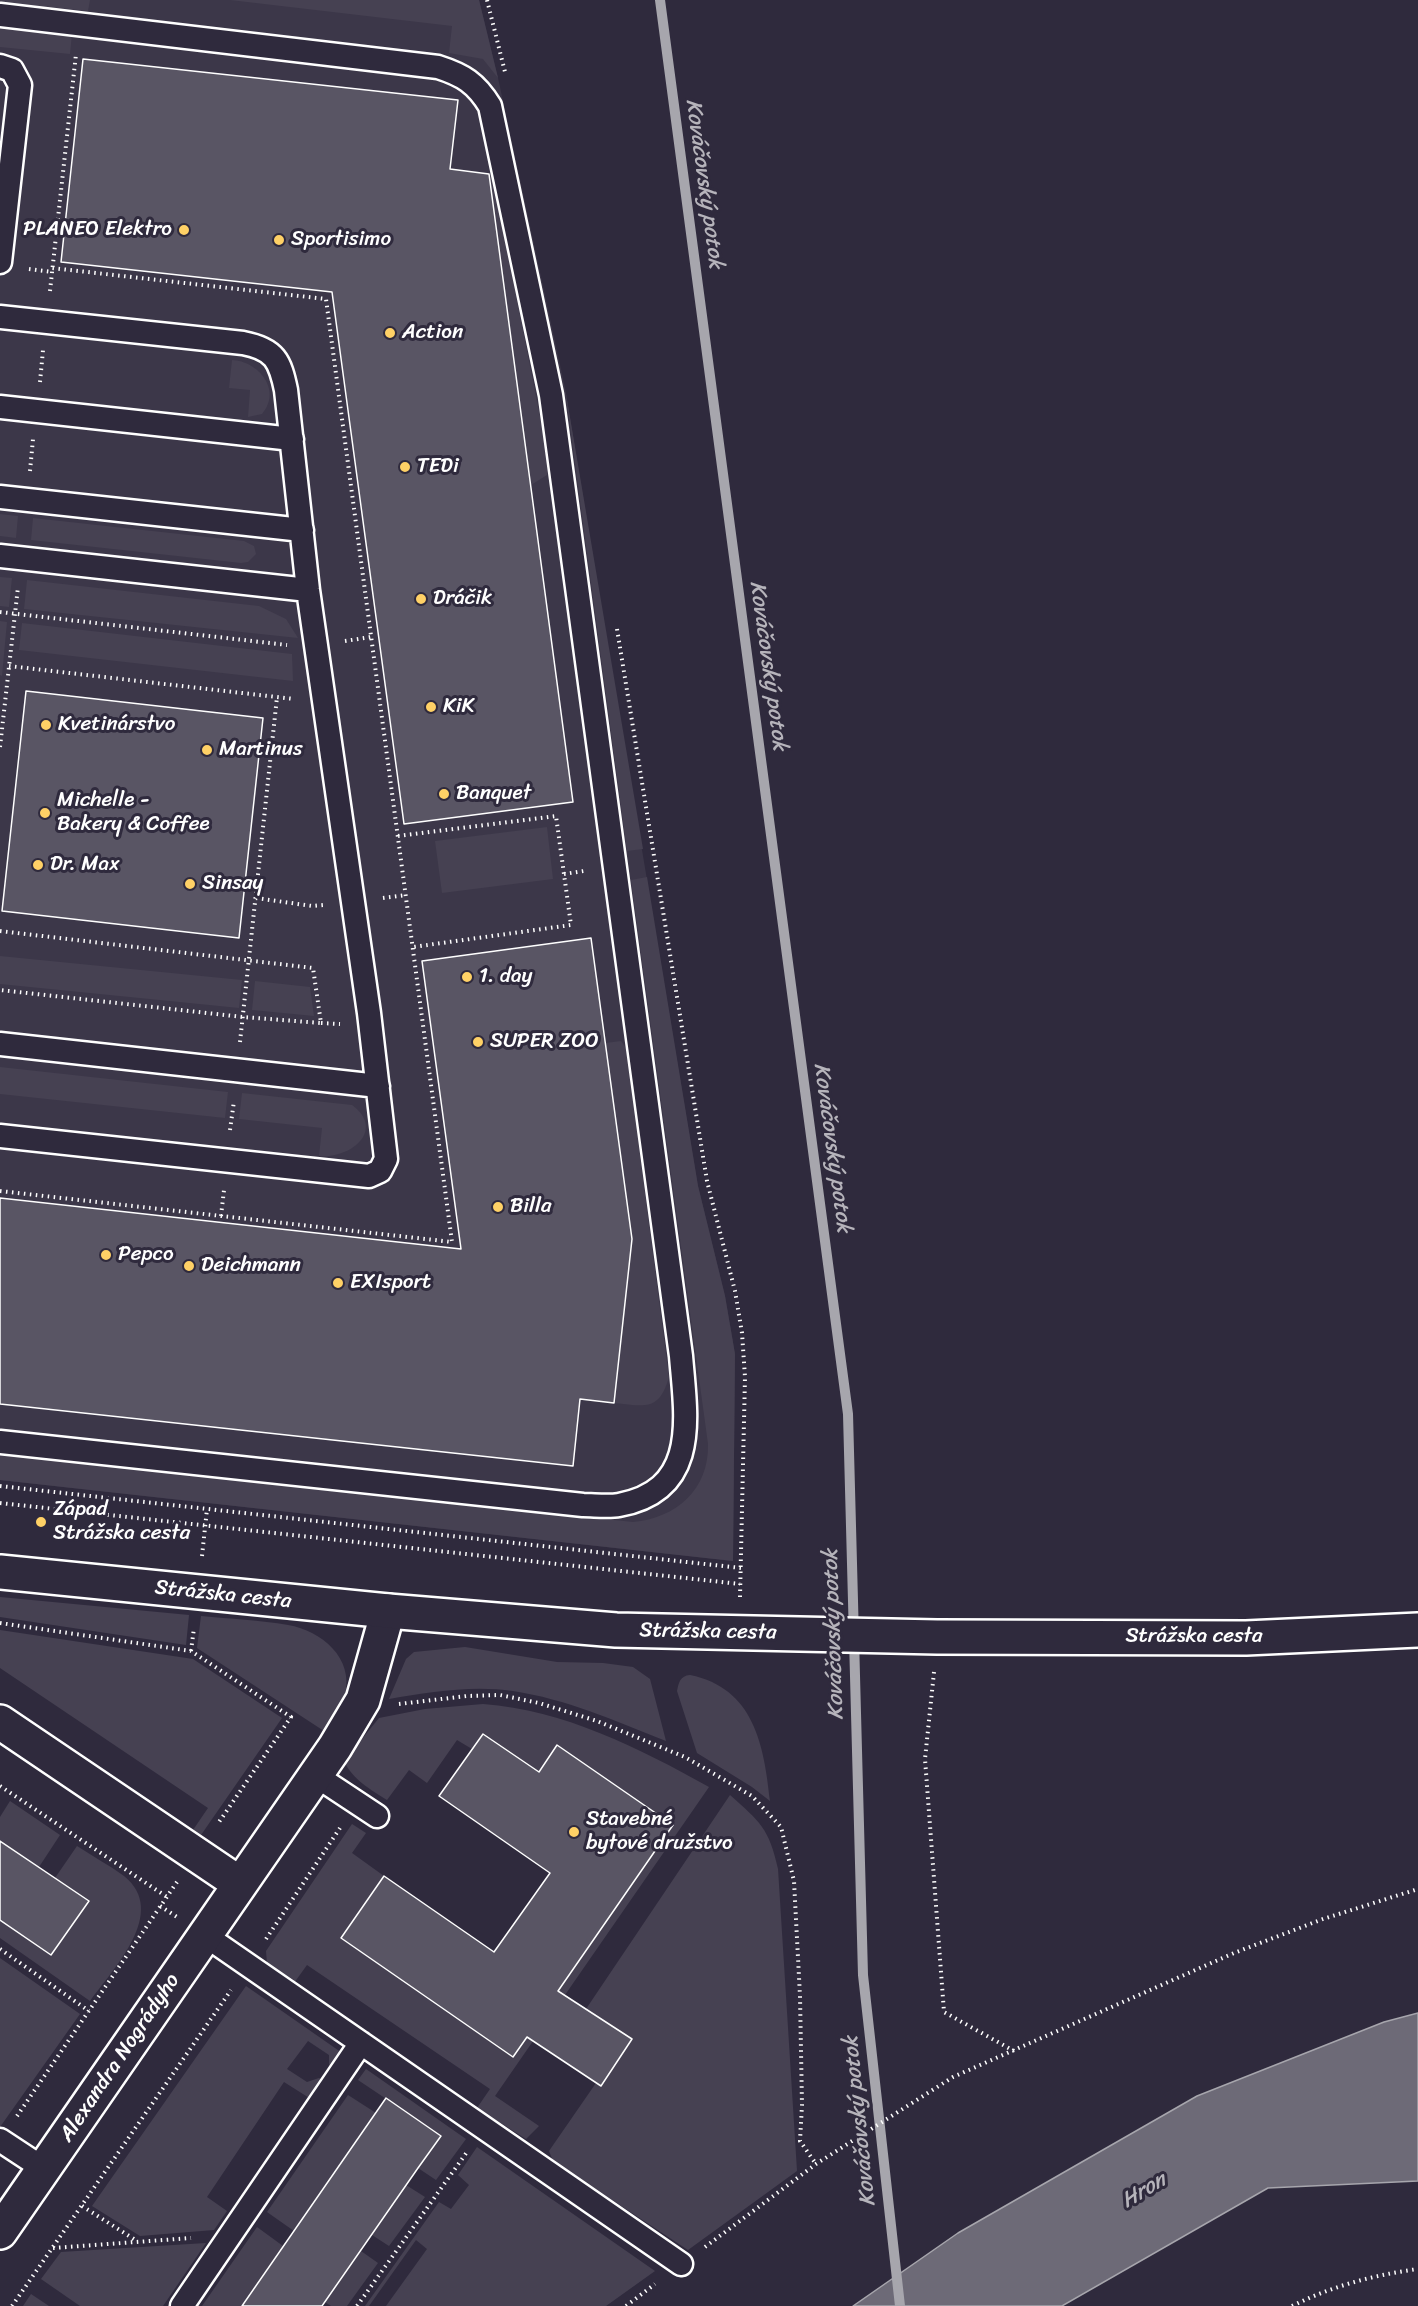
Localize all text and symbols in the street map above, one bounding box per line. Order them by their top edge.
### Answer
water label: Kováčovský potok [679,97,729,271]
place label: PLANEO Elektro [23,217,172,243]
marker: PLANEO Elektro [177,223,191,237]
place label: Sportisimo [291,227,391,253]
marker: Sportisimo [272,233,286,247]
place label: Action [402,320,463,346]
marker: Action [383,326,397,340]
place label: TEDi [417,454,459,480]
marker: TEDi [398,460,412,474]
water label: Kováčovský potok [743,579,793,753]
place label: Dráčik [433,586,492,612]
marker: Dráčik [414,592,428,606]
place label: KiK [443,694,474,720]
marker: KiK [424,700,438,714]
place label: Kvetinárstvo [58,712,175,738]
marker: Kvetinárstvo [39,718,53,732]
place label: Martinus [219,737,303,763]
marker: Martinus [200,743,214,757]
place label: Banquet [456,781,531,807]
marker: Banquet [437,787,451,801]
place label: Michelle - Bakery & Coffee [57,788,210,838]
marker: Michelle - Bakery & Coffee [38,806,52,820]
place label: Dr. Max [50,852,120,878]
marker: Dr. Max [31,858,45,872]
place label: Sinsay [202,871,263,897]
marker: Sinsay [183,877,197,891]
place label: 1. day [479,964,532,990]
marker: 1. day [460,970,474,984]
place label: SUPER ZOO [490,1029,599,1055]
marker: SUPER ZOO [471,1035,485,1049]
water label: Kováčovský potok [807,1061,857,1235]
place label: Billa [510,1194,552,1220]
marker: Billa [491,1200,505,1214]
place label: Pepco [118,1242,174,1268]
marker: Pepco [99,1248,113,1262]
place label: Deichmann [201,1253,301,1279]
marker: Deichmann [182,1259,196,1273]
place label: EXIsport [350,1270,431,1296]
marker: EXIsport [331,1276,345,1290]
place label: Západ Strážska cesta [53,1497,190,1547]
marker: Západ Strážska cesta [34,1515,48,1529]
water label: Kováčovský potok [818,1548,850,1720]
street label: Strážska cesta [153,1575,293,1615]
street label: Strážska cesta [639,1618,777,1646]
street label: Strážska cesta [1125,1624,1263,1650]
place label: Stavebné bytové družstvo [586,1807,733,1857]
marker: Stavebné bytové družstvo [567,1825,581,1839]
street label: Alexandra Nográdyho [54,1969,186,2147]
water label: Kováčovský potok [838,2034,882,2208]
water label: Hron [1117,2167,1171,2215]

